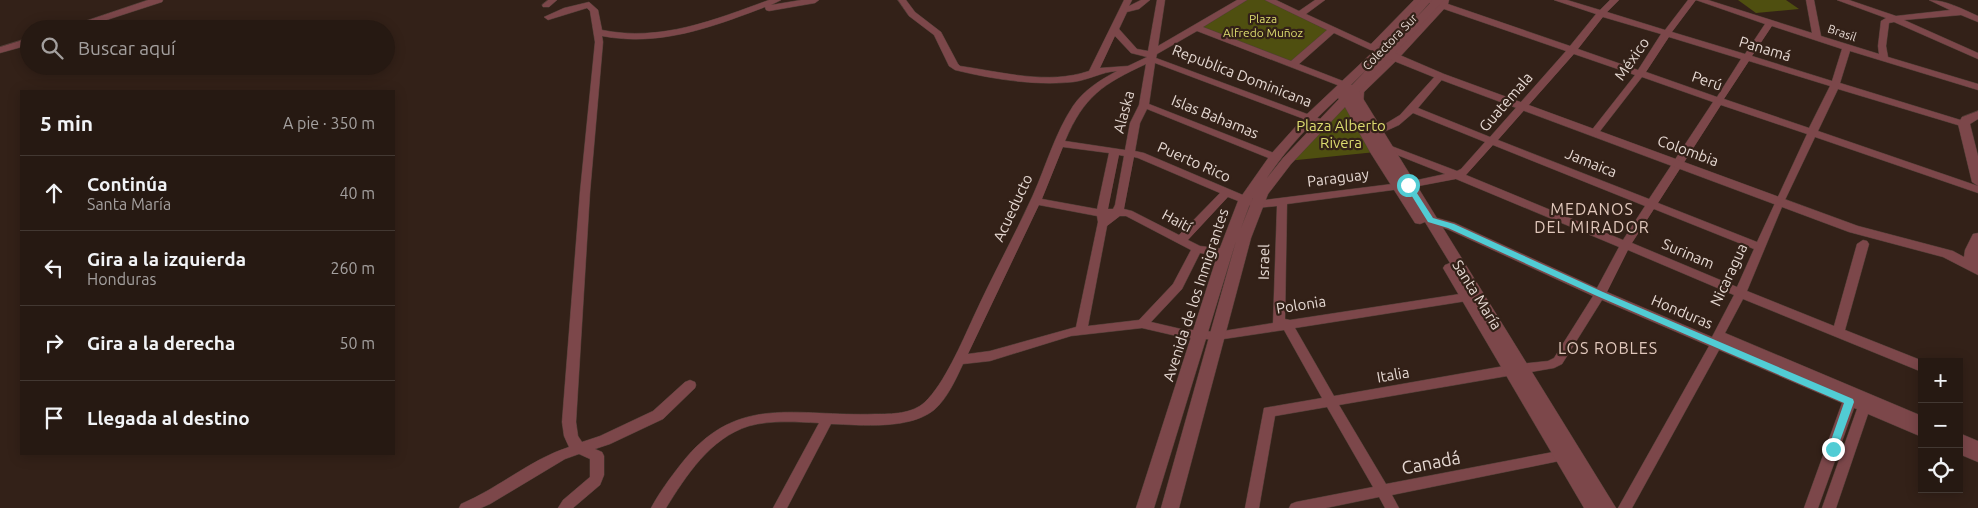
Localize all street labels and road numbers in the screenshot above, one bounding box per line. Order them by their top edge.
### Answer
street label: Colectora Sur [1360,11,1420,72]
street label: Brasil [1826,22,1858,43]
street label: Panamá [1737,33,1793,64]
street label: México [1611,34,1652,83]
street label: Republica Dominicana [1170,41,1315,110]
street label: Perú [1690,67,1725,94]
street label: Guatemala [1475,69,1536,135]
street label: Alaska [1110,89,1137,135]
street label: Islas Bahamas [1169,91,1261,142]
street label: Colombia [1655,132,1721,169]
street label: Puerto Rico [1155,138,1233,185]
street label: Jamaica [1563,145,1619,181]
street label: Paraguay [1306,165,1370,190]
street label: Acueducto [990,171,1036,244]
street label: Haití [1159,206,1195,236]
street label: Avenida de los Inmigrantes [1160,206,1232,383]
street label: Surinam [1660,235,1717,272]
street label: Nicaragua [1707,241,1750,309]
street label: Israel [1255,244,1272,280]
street label: Santa María [1449,257,1506,333]
street label: Honduras [1649,291,1715,332]
street label: Polonia [1275,292,1327,317]
street label: Italia [1375,363,1410,386]
street label: Canadá [1400,447,1462,478]

